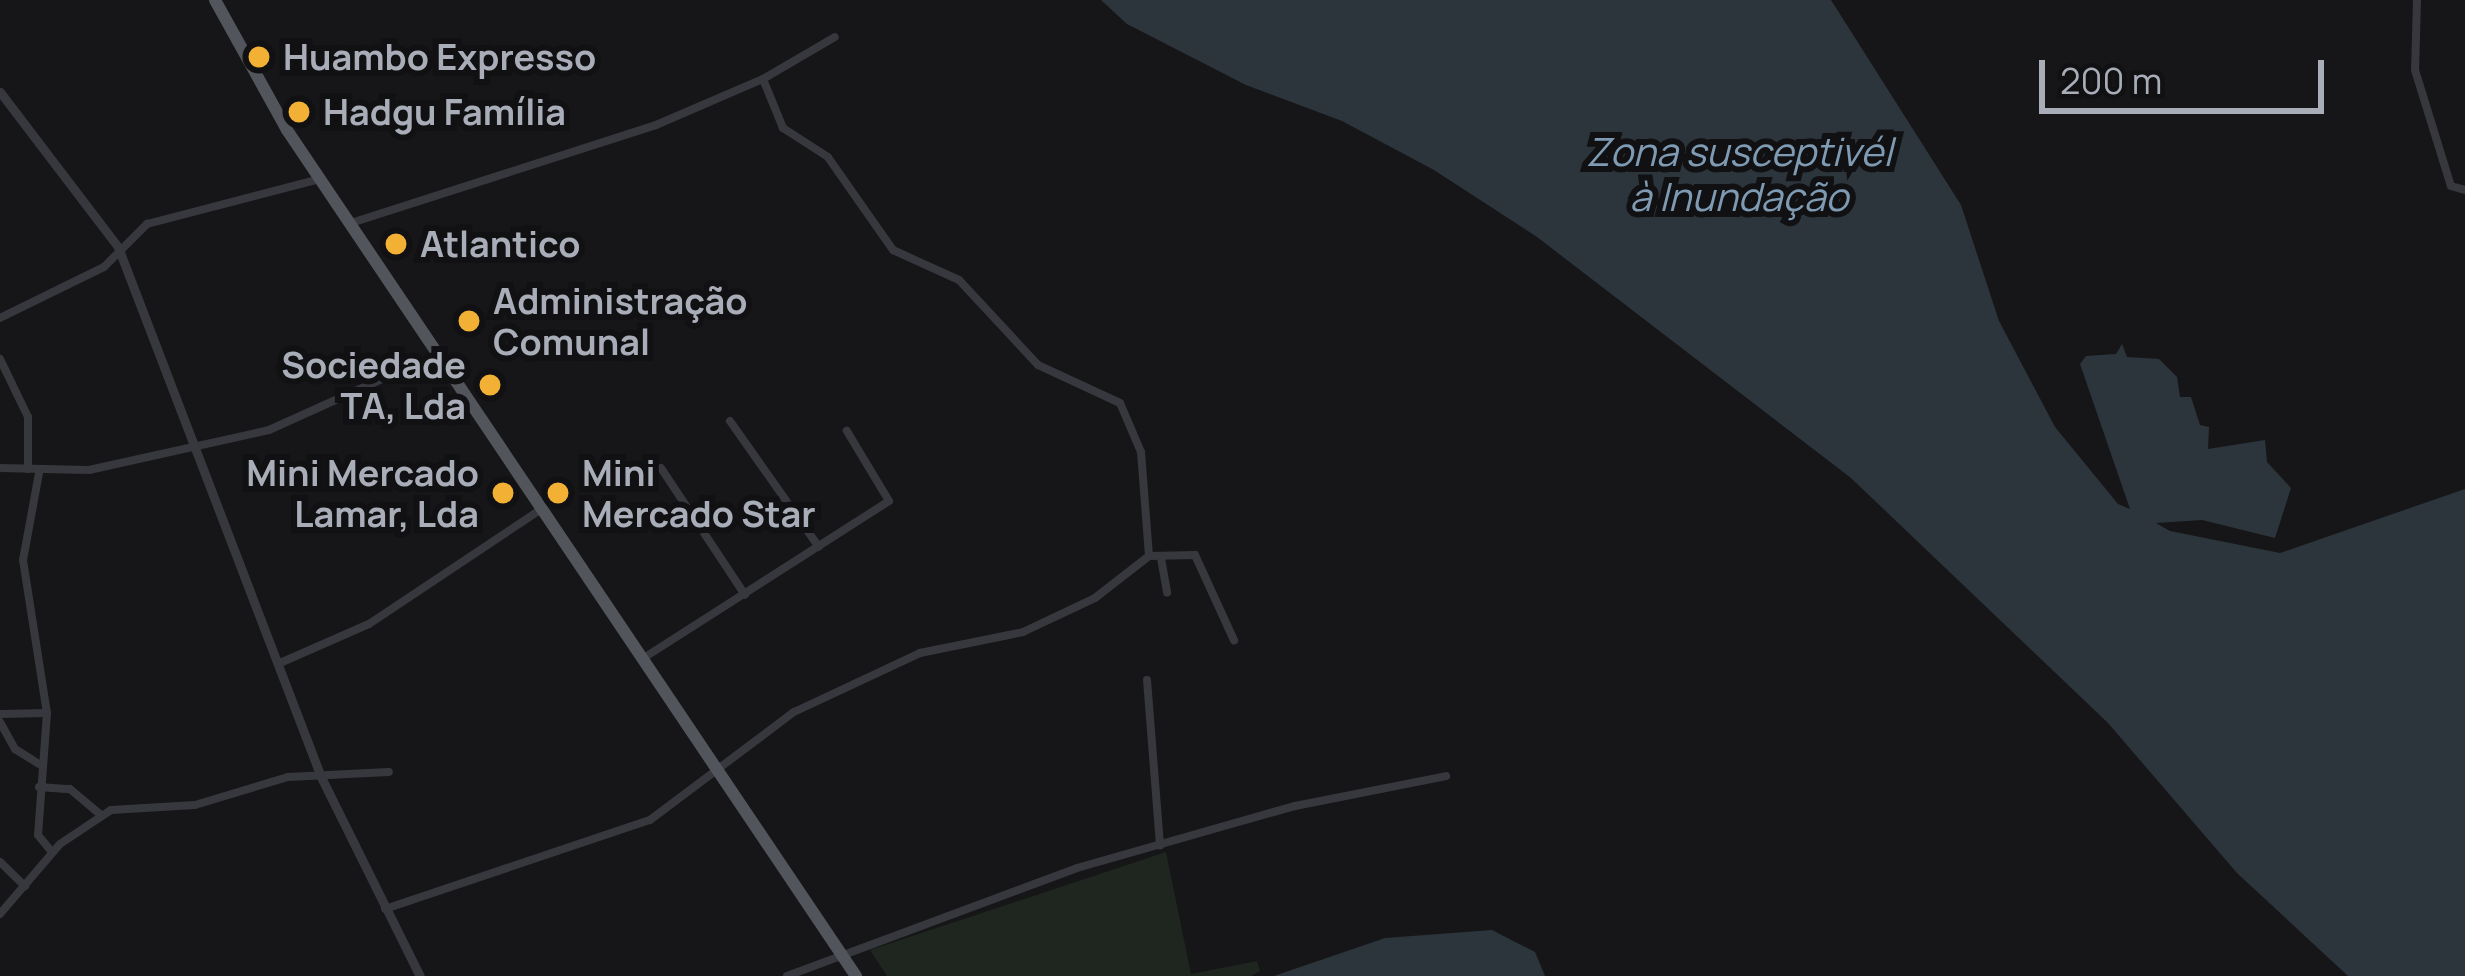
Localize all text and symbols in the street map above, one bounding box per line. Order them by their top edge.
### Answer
place label: Huambo Expresso [283,35,596,79]
scale bar [2045,36,2330,110]
marker: Huambo Expresso [246,44,272,70]
text: 200 m [2060,56,2162,105]
place label: Hadgu Família [323,90,566,134]
marker: Hadgu Família [286,99,312,125]
water label: Zona susceptivél à Inundação [1586,129,1892,220]
place label: Atlantico [420,222,580,266]
marker: Atlantico [383,231,409,257]
place label: Administração Comunal [493,278,748,363]
marker: Administração Comunal [456,308,482,334]
place label: Sociedade TA, Lda [281,342,466,427]
marker: Sociedade TA, Lda [477,372,503,398]
place label: Mini Mercado Lamar, Lda [246,450,479,535]
place label: Mini Mercado Star [582,450,816,535]
marker: Mini Mercado Lamar, Lda [490,480,516,506]
marker: Mini Mercado Star [545,480,571,506]

